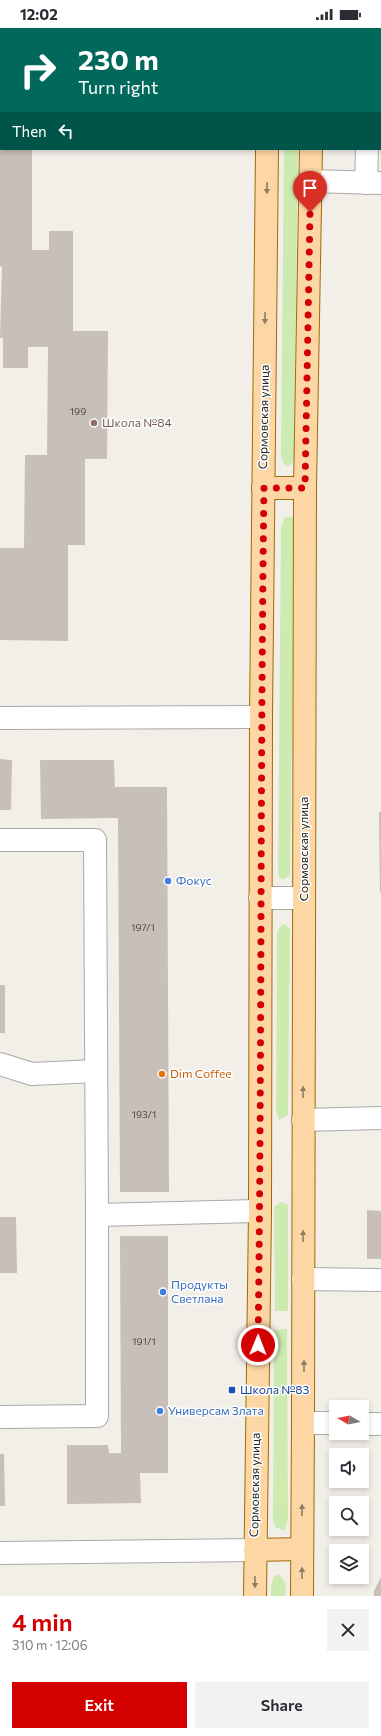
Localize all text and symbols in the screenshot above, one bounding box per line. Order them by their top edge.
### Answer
text: 12:02 [20,5,58,23]
text: 230 m [78,42,159,76]
icon: right [12,44,64,96]
text: Turn right [78,76,158,98]
icon: left [55,120,77,142]
text: Then [12,122,47,140]
pin [293,171,327,212]
icon: arrive [299,177,321,199]
one-way arrow [264,182,270,195]
one-way arrow [262,312,268,325]
street label: Сормовская улица [255,365,271,469]
house number: 199 [70,405,86,417]
place label: Школа №84 [102,415,172,429]
marker: Школа №84 [89,418,99,428]
street label: Сормовская улица [296,797,310,901]
place label: Фокус [176,873,212,887]
marker: Фокус [163,876,173,886]
house number: 197/1 [131,921,155,933]
place label: Dim Coffee [170,1066,232,1080]
marker: Dim Coffee [157,1069,167,1079]
one-way arrow [300,1085,306,1098]
house number: 193/1 [132,1108,156,1120]
one-way arrow [300,1229,306,1242]
place label: Продукты Светлана [171,1277,228,1305]
marker: Продукты Светлана [158,1287,168,1297]
position arrow [237,1324,279,1366]
house number: 191/1 [132,1335,156,1347]
one-way arrow [301,1359,307,1372]
place label: Школа №83 [240,1382,310,1396]
marker: Школа №83 [227,1385,237,1395]
north arrow [329,1400,369,1440]
map controls [329,1400,369,1584]
place label: Универсам Злата [168,1403,264,1417]
marker: Универсам Злата [155,1406,165,1416]
street label: Сормовская улица [246,1433,262,1537]
button: sound [329,1448,369,1488]
button: search [329,1496,369,1536]
one-way arrow [299,1503,305,1516]
button: layers [329,1544,369,1584]
one-way arrow [299,1566,305,1579]
one-way arrow [252,1576,258,1589]
text: 4 min [12,1607,73,1636]
button: close [327,1609,369,1651]
text: 310 m · 12:06 [12,1637,88,1653]
button: Exit [12,1682,187,1728]
button: Share [195,1682,369,1728]

